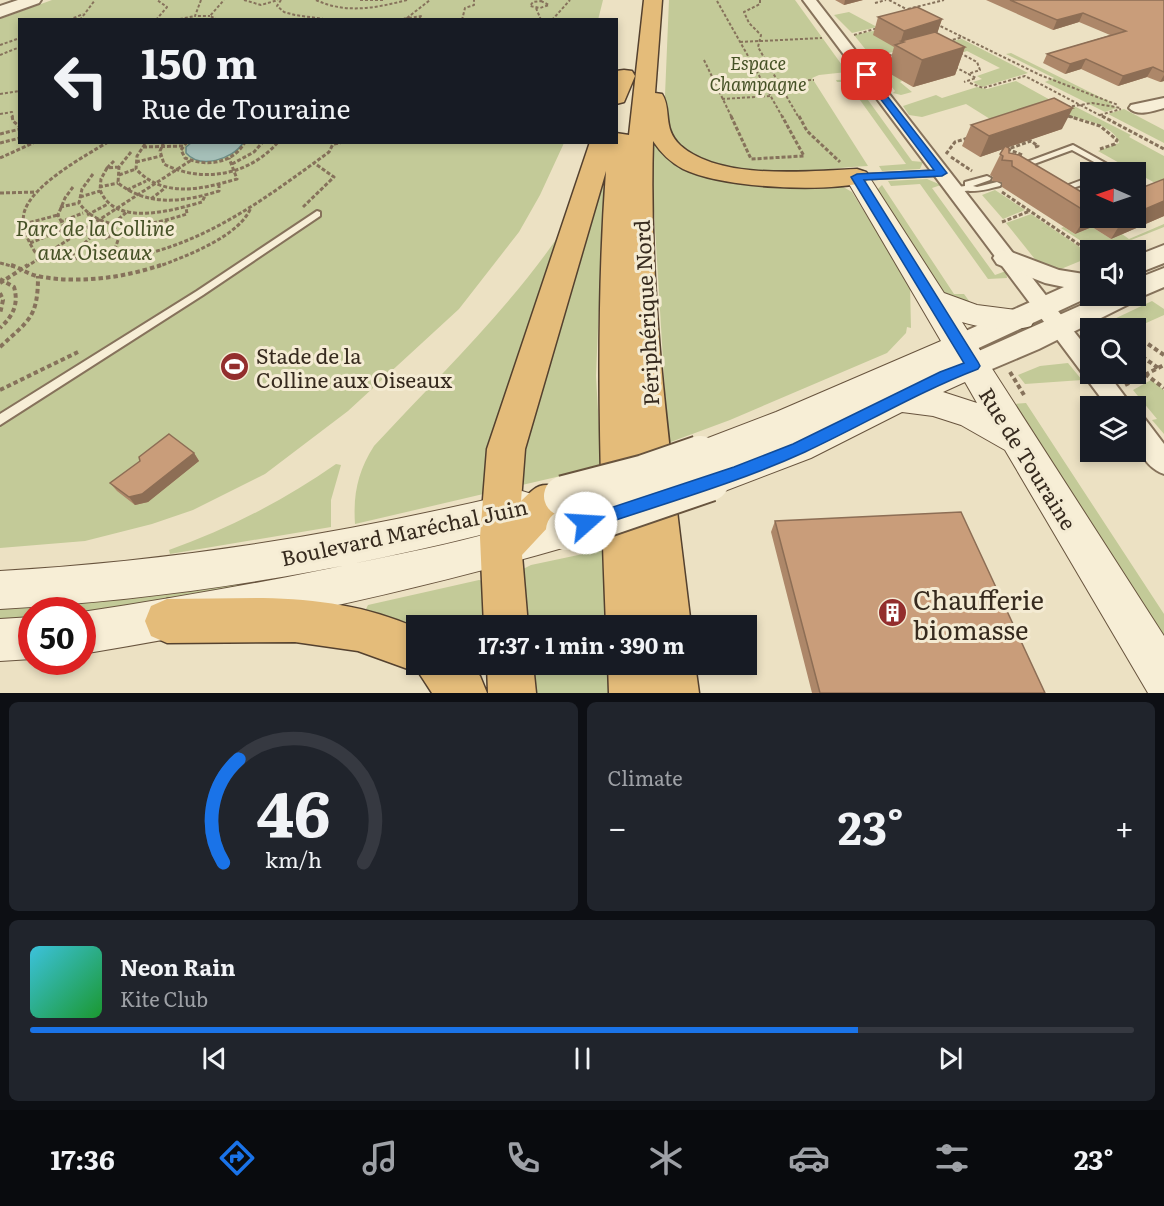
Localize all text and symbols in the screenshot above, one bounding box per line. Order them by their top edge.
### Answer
text: 150 m [141,30,257,92]
icon: left [42,42,120,120]
park label: Espace Champagne [709,49,807,97]
pin [841,49,892,100]
icon: arrive [850,58,883,91]
text: Rue de Touraine [141,87,350,127]
north arrow [1080,162,1146,228]
map controls [1080,162,1146,462]
park label: Parc de la Colline aux Oiseaux [15,211,175,266]
street label: Périphérique Nord [625,219,665,407]
button: sound [1080,240,1146,306]
button: search [1080,318,1146,384]
place label: Stade de la Colline aux Oiseaux [256,339,452,394]
sports icon: Stade de la Colline aux Oiseaux [219,350,251,382]
street label: Rue de Touraine [973,381,1085,535]
button: layers [1080,396,1146,462]
street label: Boulevard Maréchal Juin [278,490,530,572]
position arrow [554,491,618,555]
place label: Chaufferie biomasse [913,579,1044,648]
speed limit sign: 50 [18,597,96,675]
building icon: Chaufferie biomasse [876,597,908,629]
text: 17:37 · 1 min · 390 m [478,628,685,661]
text: Climate [608,762,683,792]
text: 46 [256,764,330,856]
text: 23° [838,792,904,859]
text: − [608,801,627,850]
text: + [1115,801,1134,850]
text: km/h [265,844,322,876]
text: Neon Rain [120,950,236,983]
text: Kite Club [120,983,208,1013]
icon: previous [198,1042,231,1075]
icon: pause [566,1042,599,1075]
icon: next [934,1042,967,1075]
icon: directions [216,1137,258,1179]
icon: music [359,1137,401,1179]
icon: phone [502,1137,544,1179]
icon: climate [645,1137,687,1179]
icon: car [788,1137,830,1179]
icon: filters [931,1137,973,1179]
text: 17:36 [51,1138,115,1178]
text: 23° [1074,1138,1113,1178]

